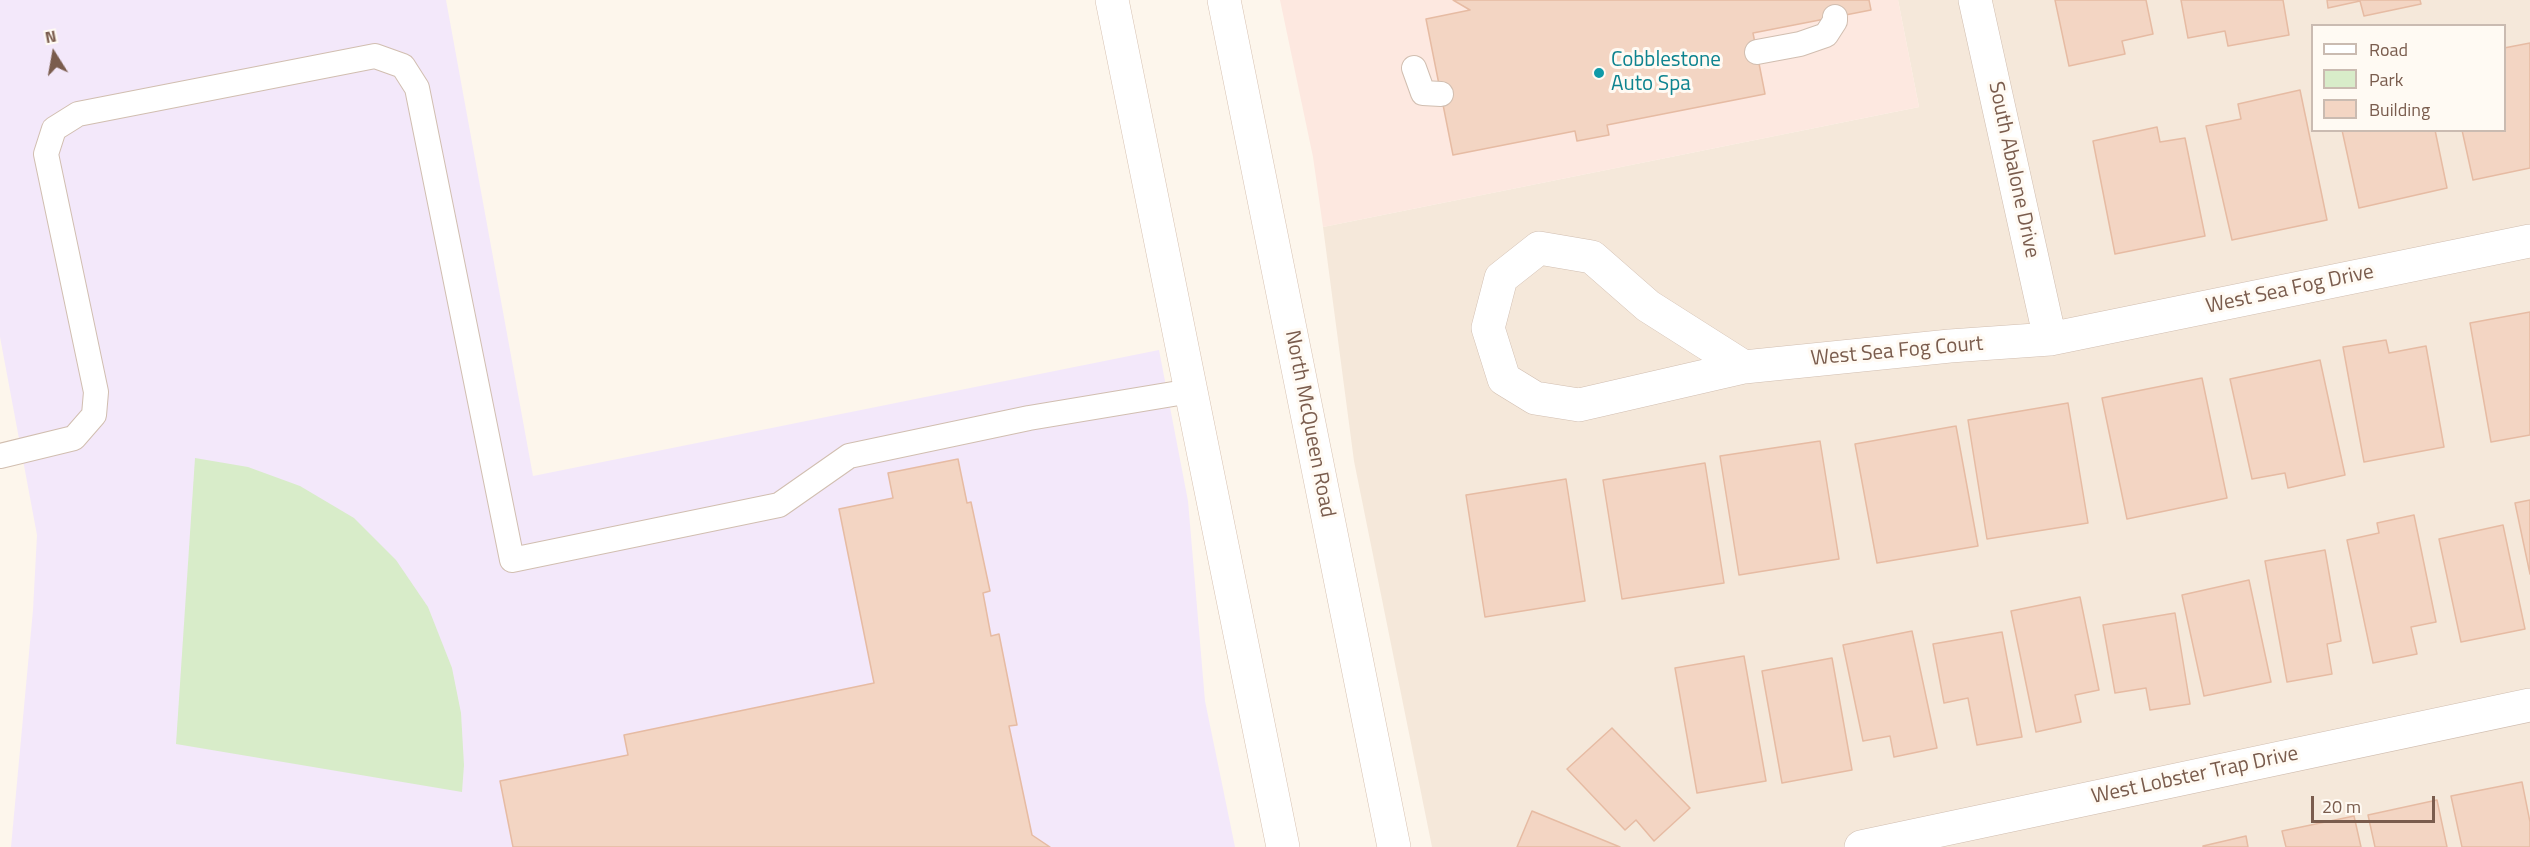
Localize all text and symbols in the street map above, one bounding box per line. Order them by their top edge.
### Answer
text: N [43,23,58,49]
north arrow [24,24,84,84]
legend [2311,24,2506,132]
text: Road [2369,36,2408,63]
place label: Cobblestone Auto Spa [1611,48,1721,98]
marker: Cobblestone Auto Spa [1592,66,1606,80]
text: Park [2369,66,2403,93]
street label: South Abalone Drive [1982,80,2044,260]
text: Building [2369,96,2430,123]
street label: West Sea Fog Drive [2204,260,2376,320]
street label: North McQueen Road [1279,328,1339,520]
street label: West Sea Fog Court [1810,332,1984,372]
street label: West Lobster Trap Drive [2089,742,2301,810]
scale bar [2314,784,2438,822]
text: 20 m [2322,793,2361,820]

